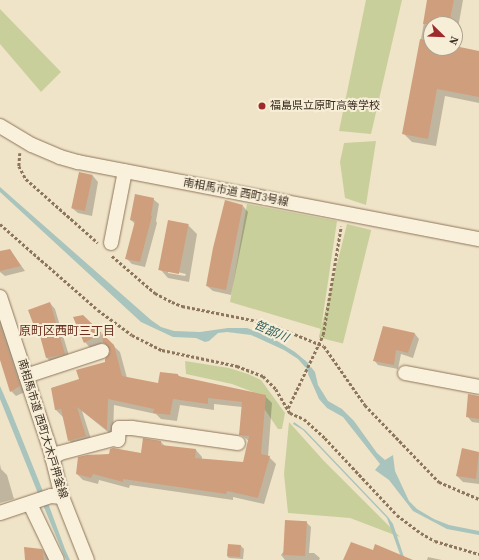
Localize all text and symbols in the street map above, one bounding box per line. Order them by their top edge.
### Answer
north arrow [423,16,463,56]
text: N [445,34,462,47]
place label: 福島県立原町高等学校 [270,99,380,113]
marker: 福島県立原町高等学校 [257,101,267,111]
street label: 南相馬市道 西町3号線 [182,176,290,210]
water label: 笹部川 [252,318,290,346]
district label: 原町区西町三丁目 [19,325,115,339]
street label: 南相馬市道 西町大木戸押釜線 [14,357,70,501]

